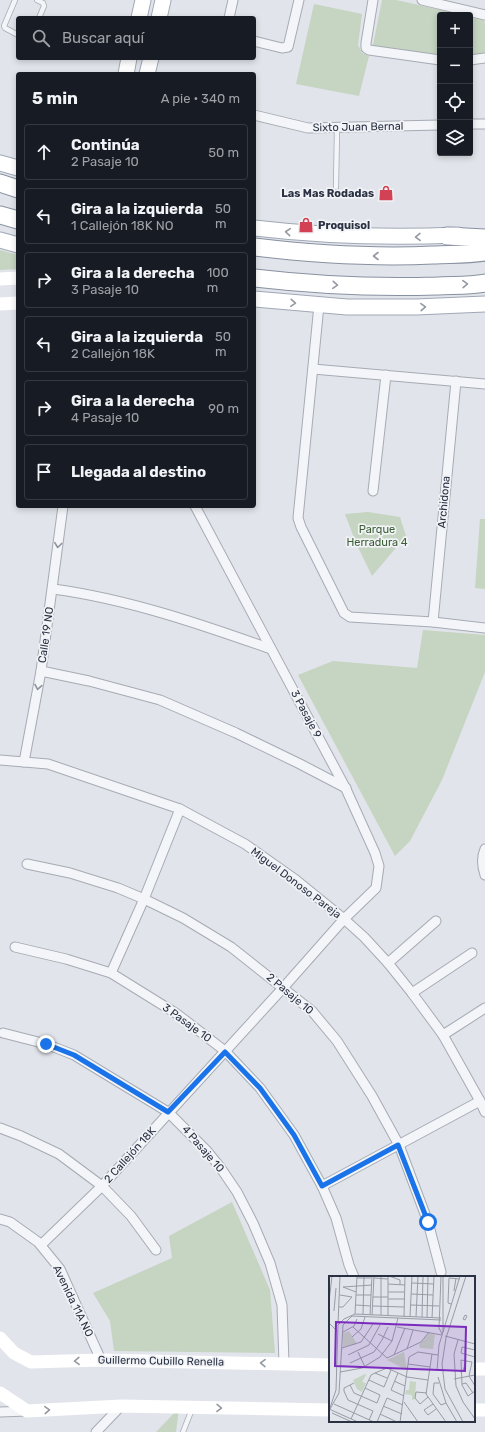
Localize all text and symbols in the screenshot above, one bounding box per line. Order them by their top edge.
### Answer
map controls [437,12,473,156]
button: + [437,12,473,48]
search box [16,16,256,60]
icon: search [30,27,52,49]
text: Buscar aquí [62,29,144,47]
button: − [437,48,473,84]
button: locate [437,84,473,120]
text: 5 min [32,88,78,108]
text: A pie · 340 m [161,91,240,106]
street label: Sixto Juan Bernal [312,120,404,134]
button: layers [437,120,473,156]
text: Continúa [71,136,140,154]
icon: ahead [33,141,55,163]
text: 50 m [208,145,239,160]
text: 2 Pasaje 10 [71,154,139,169]
shop icon: Las Mas Rodadas [377,184,395,202]
place label: Las Mas Rodadas [281,187,374,200]
text: Gira a la izquierda [71,200,203,218]
text: 50 m [215,201,231,231]
icon: left [33,205,55,227]
shop icon: Proquisol [297,216,315,234]
text: 1 Callejón 18K NO [71,218,174,233]
place label: Proquisol [318,219,370,232]
one-way arrow [285,227,291,236]
one-way arrow [415,232,421,241]
one-way arrow [373,251,379,260]
text: Gira a la derecha [71,264,195,282]
text: 100 m [207,265,229,295]
icon: right [33,269,55,291]
one-way arrow [332,280,338,289]
one-way arrow [462,280,468,289]
text: 3 Pasaje 10 [71,282,139,297]
one-way arrow [290,298,296,307]
one-way arrow [420,303,426,311]
text: Gira a la izquierda [71,328,203,346]
text: 50 m [215,329,231,359]
icon: left [33,333,55,355]
text: 2 Callejón 18K [71,346,155,361]
text: Gira a la derecha [71,392,195,410]
icon: right [33,397,55,419]
text: 90 m [208,401,239,416]
text: 4 Pasaje 10 [71,410,139,425]
icon: arrive [33,461,55,483]
text: Llegada al destino [71,463,206,481]
street label: Archidona [435,475,453,529]
park label: Parque Herradura 4 [346,523,408,549]
one-way arrow [54,542,63,548]
street label: Calle 19 NO [36,606,56,664]
one-way arrow [34,684,42,690]
street label: 3 Pasaje 9 [288,688,324,740]
street label: Miguel Donoso Pareja [248,845,344,921]
street label: 2 Pasaje 10 [264,971,316,1017]
street label: 3 Pasaje 10 [160,1001,214,1045]
route end [37,1035,55,1053]
street label: 4 Pasaje 10 [179,1123,227,1175]
street label: 2 Callejón 18K [101,1124,159,1186]
route start [419,1213,437,1231]
street label: Avenida 11A NO [50,1263,96,1339]
inset map [329,1276,475,1422]
street label: Guillermo Cubillo Renella [98,1353,224,1369]
one-way arrow [74,1356,80,1365]
one-way arrow [260,1359,266,1367]
one-way arrow [216,1404,222,1412]
one-way arrow [44,1406,51,1415]

